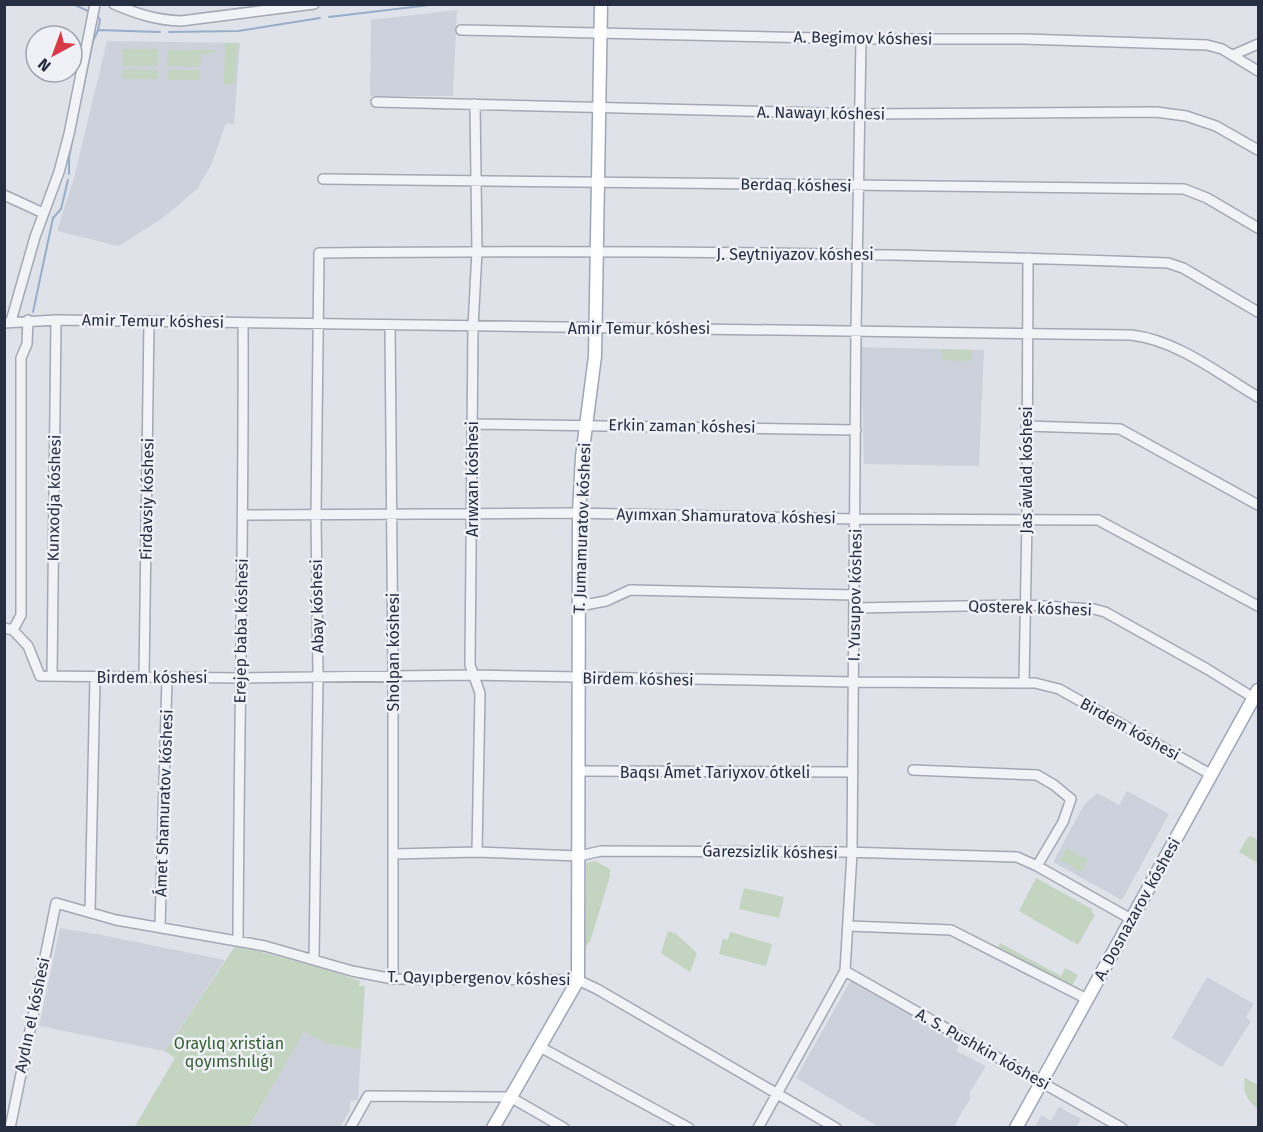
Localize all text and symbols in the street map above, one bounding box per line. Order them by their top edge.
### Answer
north arrow [24,24,84,84]
street label: A. Begimov kóshesi [794,27,932,49]
text: N [34,54,55,76]
street label: A. Nawayı kóshesi [757,102,885,124]
street label: Berdaq kóshesi [740,175,852,195]
street label: J. Seytniyazov kóshesi [716,245,874,264]
street label: Amir Temur kóshesi [82,310,224,332]
street label: Amir Temur kóshesi [568,319,710,338]
street label: Jas áwlad kóshesi [1017,406,1036,534]
street label: Erkin zaman kóshesi [608,415,756,437]
street label: Arıwxan kóshesi [463,421,482,537]
street label: Kunxodja kóshesi [43,434,65,562]
street label: Firdavsiy kóshesi [136,438,158,560]
street label: T. Jumamuratov kóshesi [570,442,594,614]
street label: Ayımxan Shamuratova kóshesi [616,505,836,527]
street label: I. Yusupov kóshesi [844,528,866,662]
street label: Erejep baba kóshesi [230,558,252,704]
street label: Abay kóshesi [307,559,327,653]
street label: Sholpan kóshesi [384,593,403,711]
street label: Qosterek kóshesi [968,596,1092,620]
street label: Birdem kóshesi [96,668,208,687]
street label: Birdem kóshesi [582,669,694,689]
street label: Birdem kóshesi [1077,694,1183,764]
street label: Ámet Shamuratov kóshesi [150,709,177,897]
street label: Baqsı Ámet Tariyxov ótkeli [620,762,810,782]
street label: A. Dosnazarov kóshesi [1090,834,1184,984]
street label: Ǵarezsizlik kóshesi [702,840,838,863]
street label: Aydın el kóshesi [11,956,53,1074]
street label: T. Qayıpbergenov kóshesi [387,967,571,989]
street label: A. S. Pushkin kóshesi [913,1004,1053,1094]
park label: Oraylıq xristian qoyımshılıǵı [174,1034,284,1071]

